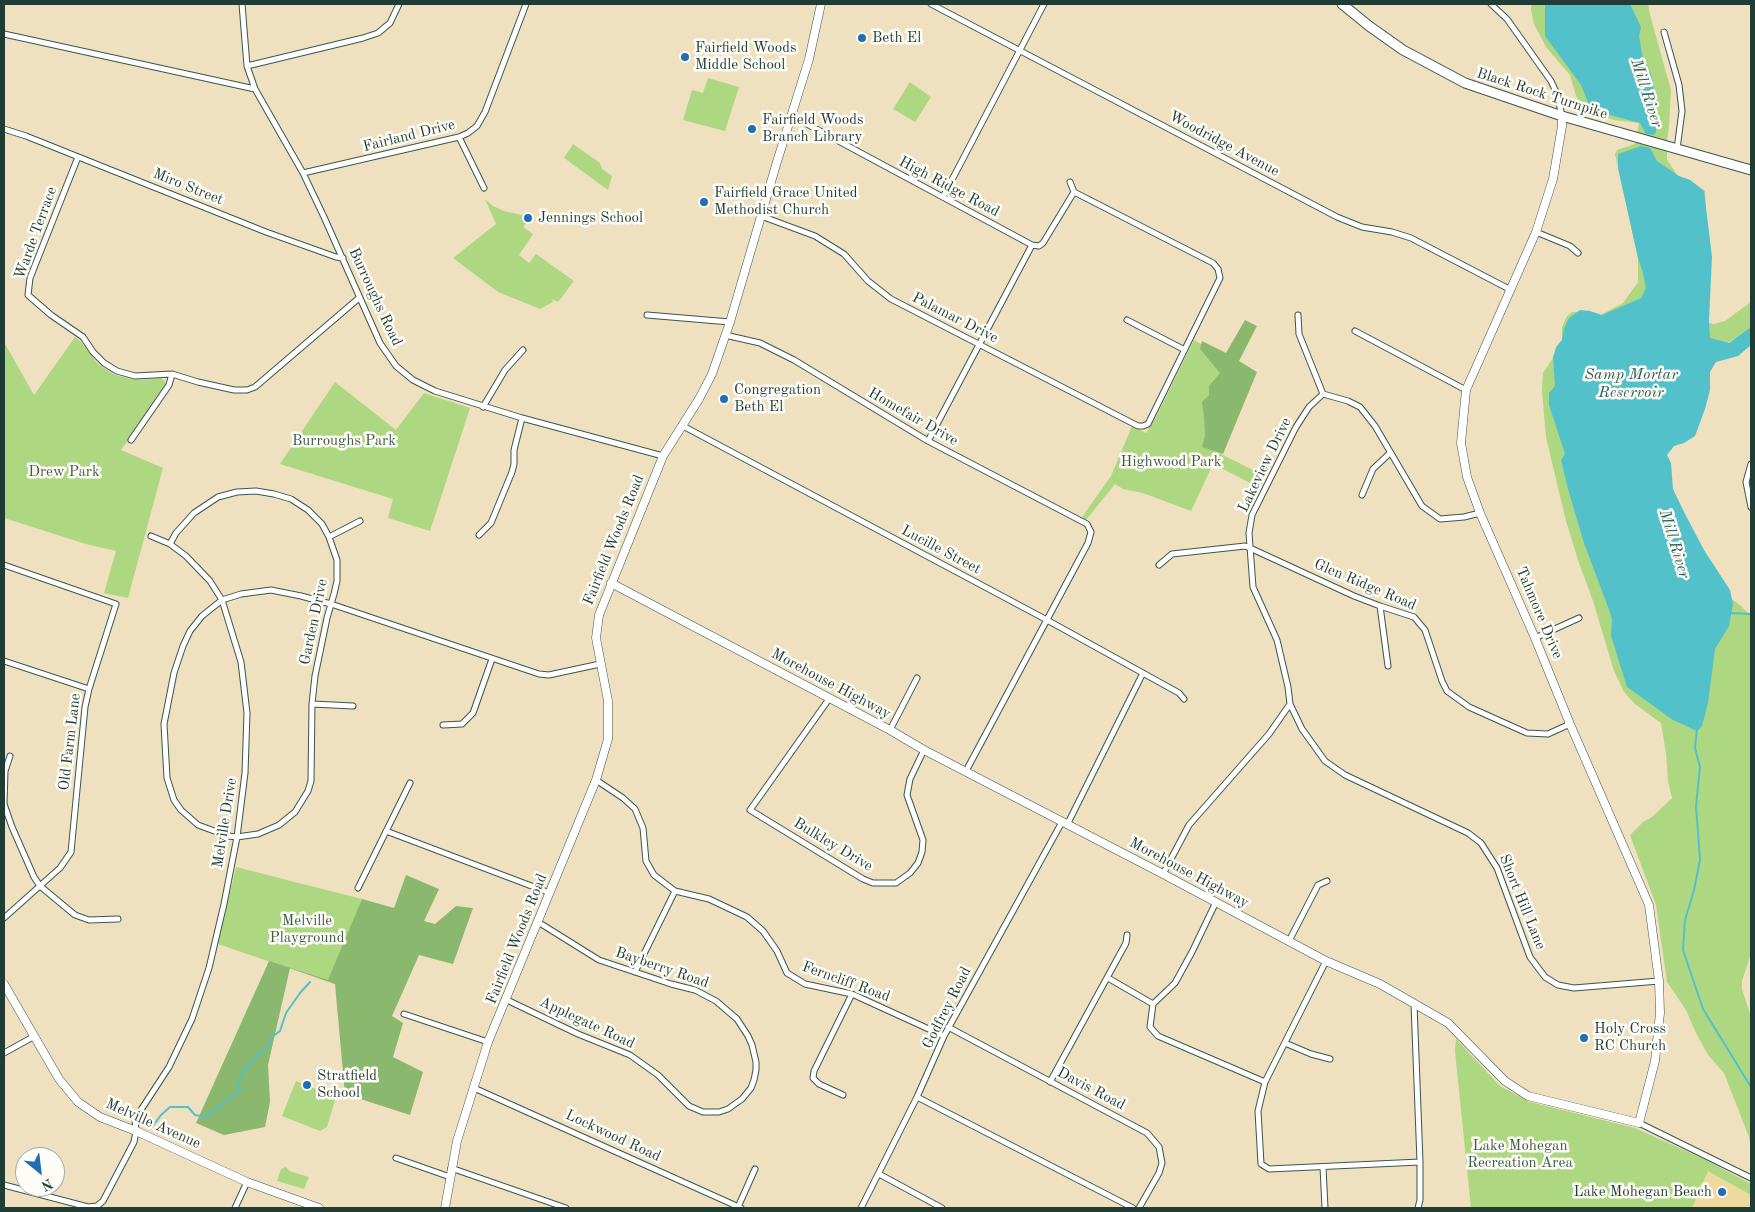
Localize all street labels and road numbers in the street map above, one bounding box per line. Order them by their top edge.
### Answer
street label: Black Rock Turnpike [1474,64,1610,124]
street label: Woodridge Avenue [1166,107,1282,181]
street label: Fairland Drive [361,116,457,156]
street label: High Ridge Road [896,153,1002,221]
street label: Miro Street [150,165,226,209]
street label: Warde Terrace [11,184,61,282]
street label: Burroughs Road [344,245,406,349]
street label: Palamar Drive [909,289,1001,347]
street label: Homefair Drive [865,384,961,450]
street label: Lakeview Drive [1234,415,1296,515]
street label: Fairfield Woods Road [580,472,648,608]
street label: Lucille Street [898,521,984,579]
street label: Glen Ridge Road [1311,555,1419,615]
street label: Tahmore Drive [1512,564,1566,662]
street label: Garden Drive [296,577,332,667]
street label: Morehouse Highway [768,645,894,723]
street label: Old Farm Lane [55,692,85,792]
street label: Melville Drive [209,777,241,869]
street label: Bulkley Drive [790,814,876,876]
street label: Morehouse Highway [1126,834,1252,912]
street label: Short Hill Lane [1495,852,1549,952]
street label: Fairfield Woods Road [483,871,551,1007]
street label: Bayberry Road [613,944,711,992]
street label: Ferncliff Road [800,958,892,1006]
street label: Godfrey Road [919,964,975,1052]
street label: Applegate Road [536,993,638,1053]
street label: Davis Road [1054,1064,1128,1114]
street label: Melville Avenue [103,1095,203,1153]
street label: Lockwood Road [562,1106,664,1166]

